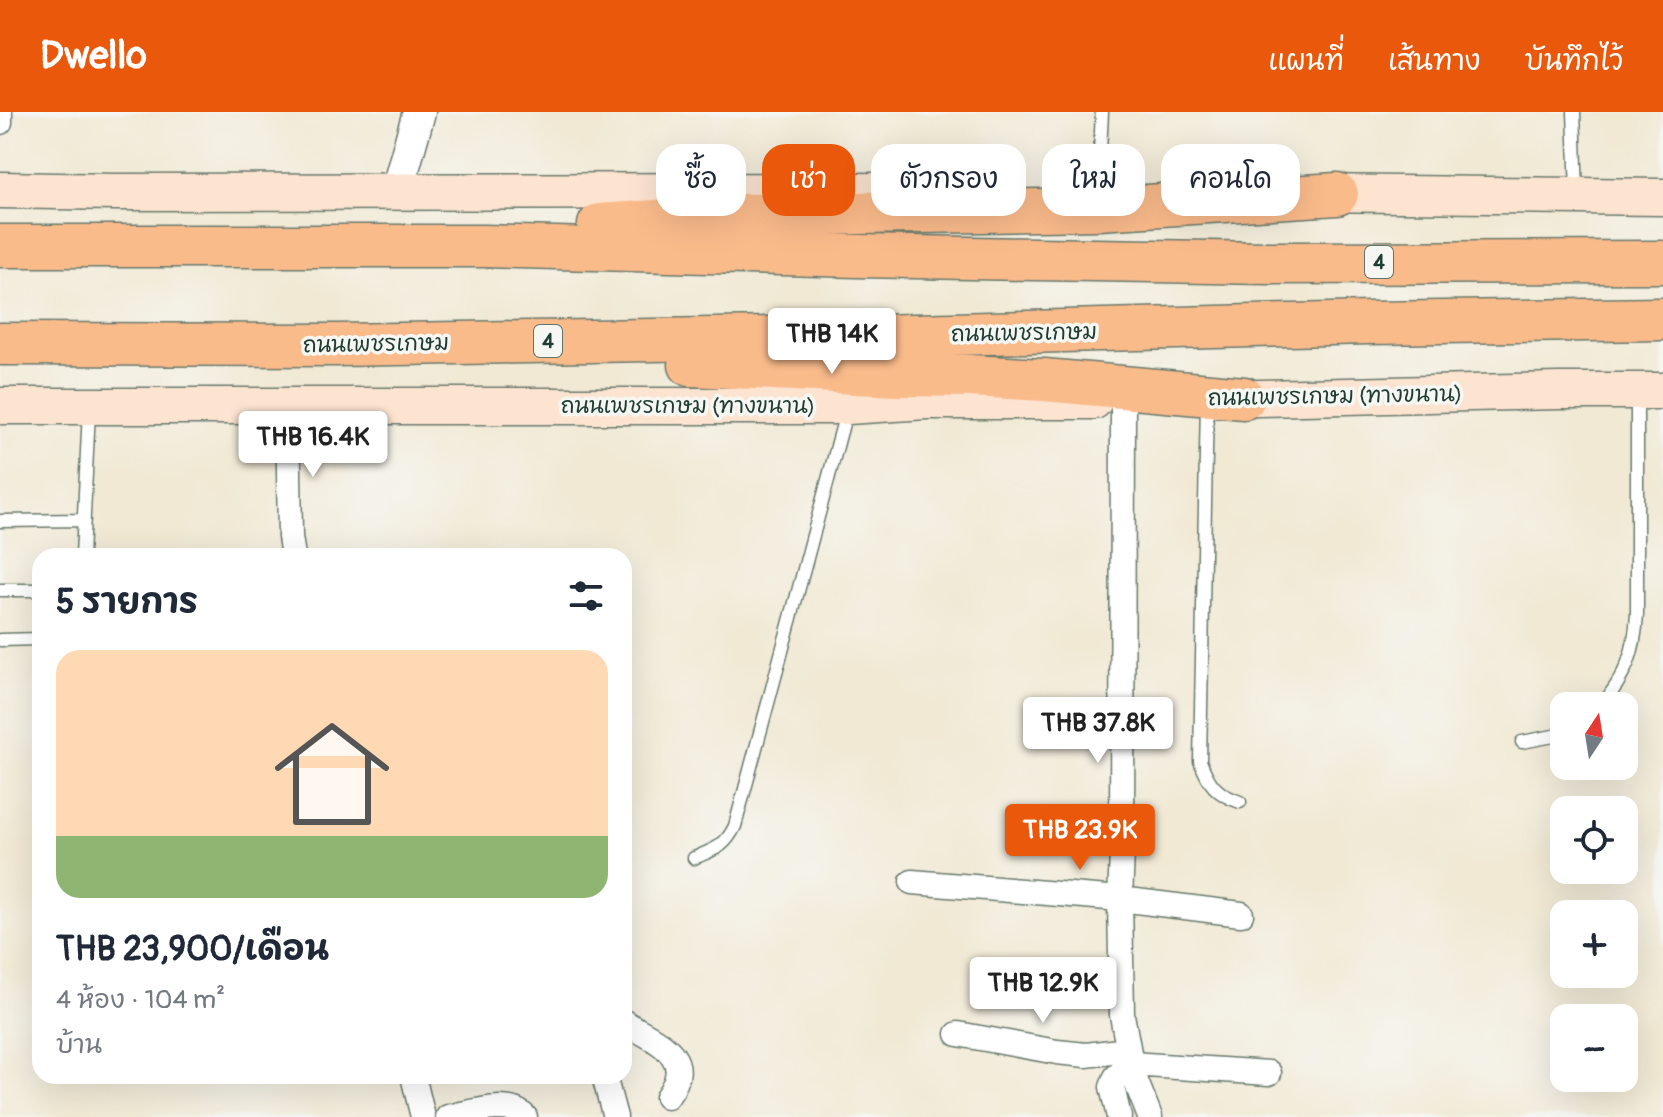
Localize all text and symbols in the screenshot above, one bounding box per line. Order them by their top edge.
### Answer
text: Dwello [40,32,147,80]
text: แผนที่ [1268,44,1344,79]
text: เส้นทาง [1388,44,1481,79]
text: บันทึกไว้ [1525,44,1623,79]
chip: ซื้อ [656,144,746,216]
chip: เช่า [762,144,855,216]
chip: ตัวกรอง [871,144,1026,216]
chip: ใหม่ [1042,144,1145,216]
chip: คอนโด [1161,144,1300,216]
road number: 4 [1365,246,1393,278]
pin: THB 14K [758,308,906,376]
text: THB 14K [786,318,878,350]
street label: ถนนเพชรเกษม [951,318,1097,348]
road number: 4 [534,325,562,357]
street label: ถนนเพชรเกษม [303,329,449,359]
street label: ถนนเพชรเกษม (ทางขนาน) [1208,380,1462,412]
street label: ถนนเพชรเกษม (ทางขนาน) [561,392,815,420]
pin: THB 16.4K [221,411,405,479]
text: THB 16.4K [257,421,370,453]
icon: filters [564,574,608,618]
text: 5 รายการ [56,581,198,624]
north arrow [1550,692,1638,780]
map controls [1550,692,1638,1092]
pin: THB 37.8K [1006,697,1190,765]
icon: home [260,702,404,846]
text: THB 37.8K [1041,707,1155,739]
button: locate [1550,796,1638,884]
pin: THB 23.9K [988,804,1172,872]
text: THB 23.9K [1023,814,1137,846]
button: + [1550,900,1638,988]
text: THB 23,900/เดือน [56,928,329,971]
pin: THB 12.9K [951,957,1135,1025]
text: THB 12.9K [988,967,1098,999]
text: 4 ห้อง · 104 m² [56,984,225,1016]
button: − [1550,1004,1638,1092]
text: บ้าน [56,1029,102,1061]

